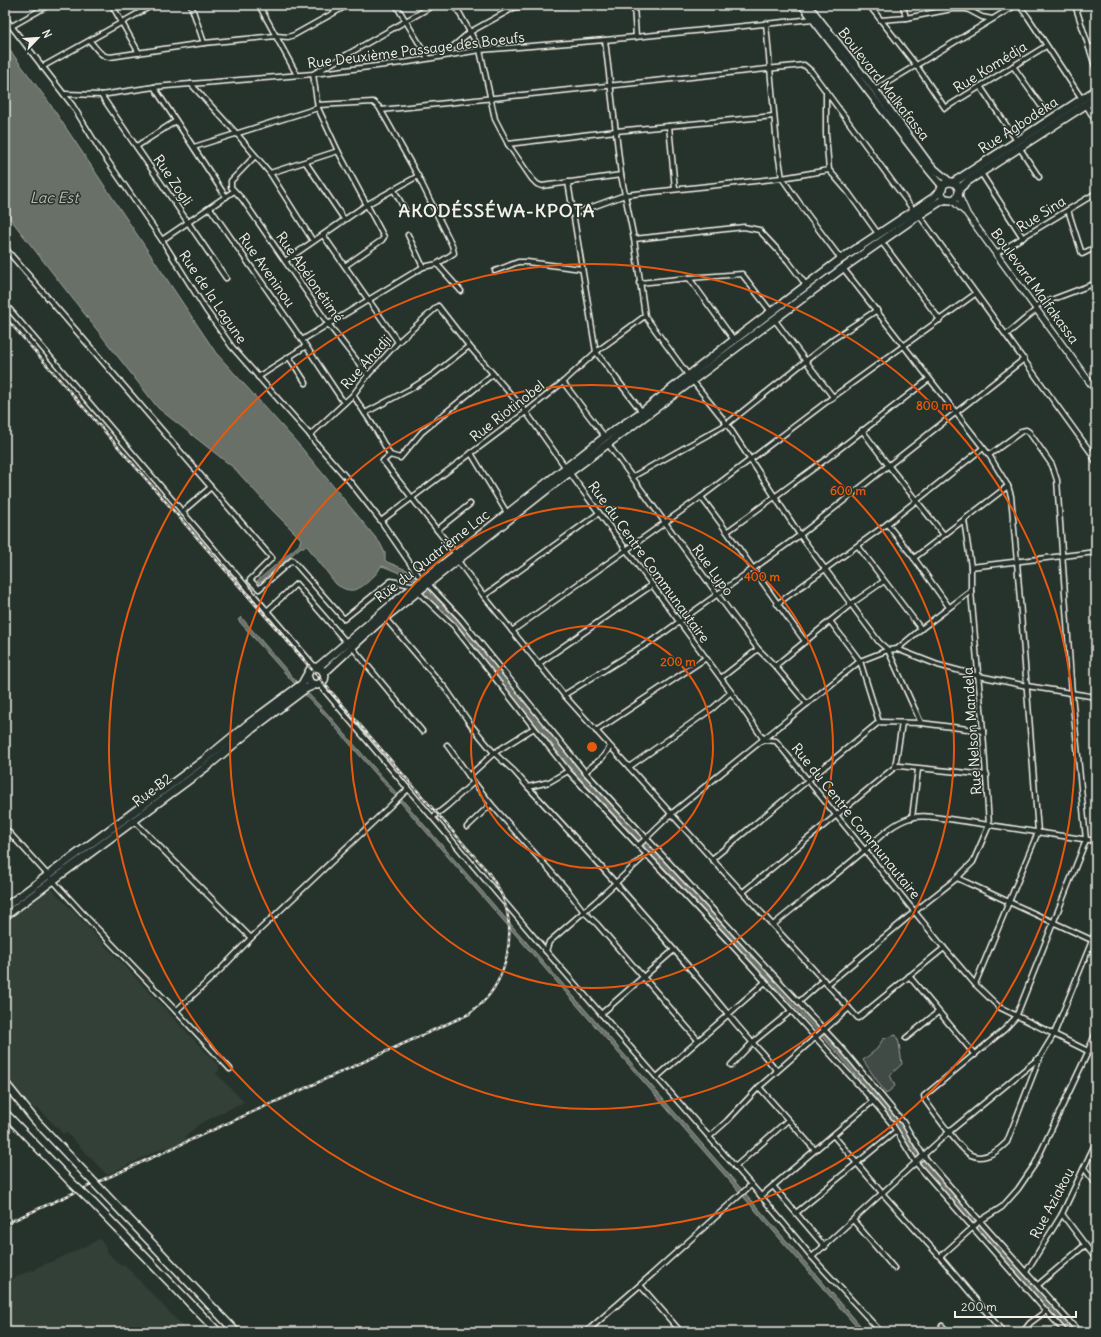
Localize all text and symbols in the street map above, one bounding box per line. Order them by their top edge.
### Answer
north arrow [18,18,58,58]
street label: Boulevard Malkafassa [834,24,934,144]
text: N [39,27,55,40]
street label: Rue Deuxième Passage des Boeufs [306,28,526,72]
street label: Rue Komédja [950,37,1030,97]
street label: Rue Agbodeka [975,93,1061,157]
street label: Rue Zogli [149,151,197,209]
water label: Lac Est [30,188,80,207]
street label: Rue Sina [1013,192,1069,236]
district label: AKODÉSSÉWA-KPOTA [399,199,595,222]
street label: Boulevard Malfakassa [987,225,1083,347]
street label: Rue Abélonétimé [272,228,348,326]
street label: Rue Aveninou [235,229,299,311]
street label: Rue de la Lagune [175,247,251,347]
street label: Rue Ahadji [337,331,395,393]
street label: Rue Riotinobel [466,376,548,446]
text: 800 m [916,398,953,413]
street label: Rue du Centre Communautaire [584,478,714,646]
text: 600 m [830,483,867,498]
street label: Rue du Quatrième Lac [371,505,493,607]
street label: Rue Lypo [688,541,738,599]
text: 400 m [744,569,781,584]
text: 200 m [660,654,696,669]
street label: Rue Nelson Mandela [959,667,985,795]
street label: Rue du Centre Communautaire [788,739,924,903]
centre of rings [585,740,599,754]
street label: Rue B2 [129,769,176,811]
street label: Rue Aziakou [1026,1164,1078,1242]
scale bar [955,1293,1076,1319]
text: 200 m [961,1299,997,1314]

